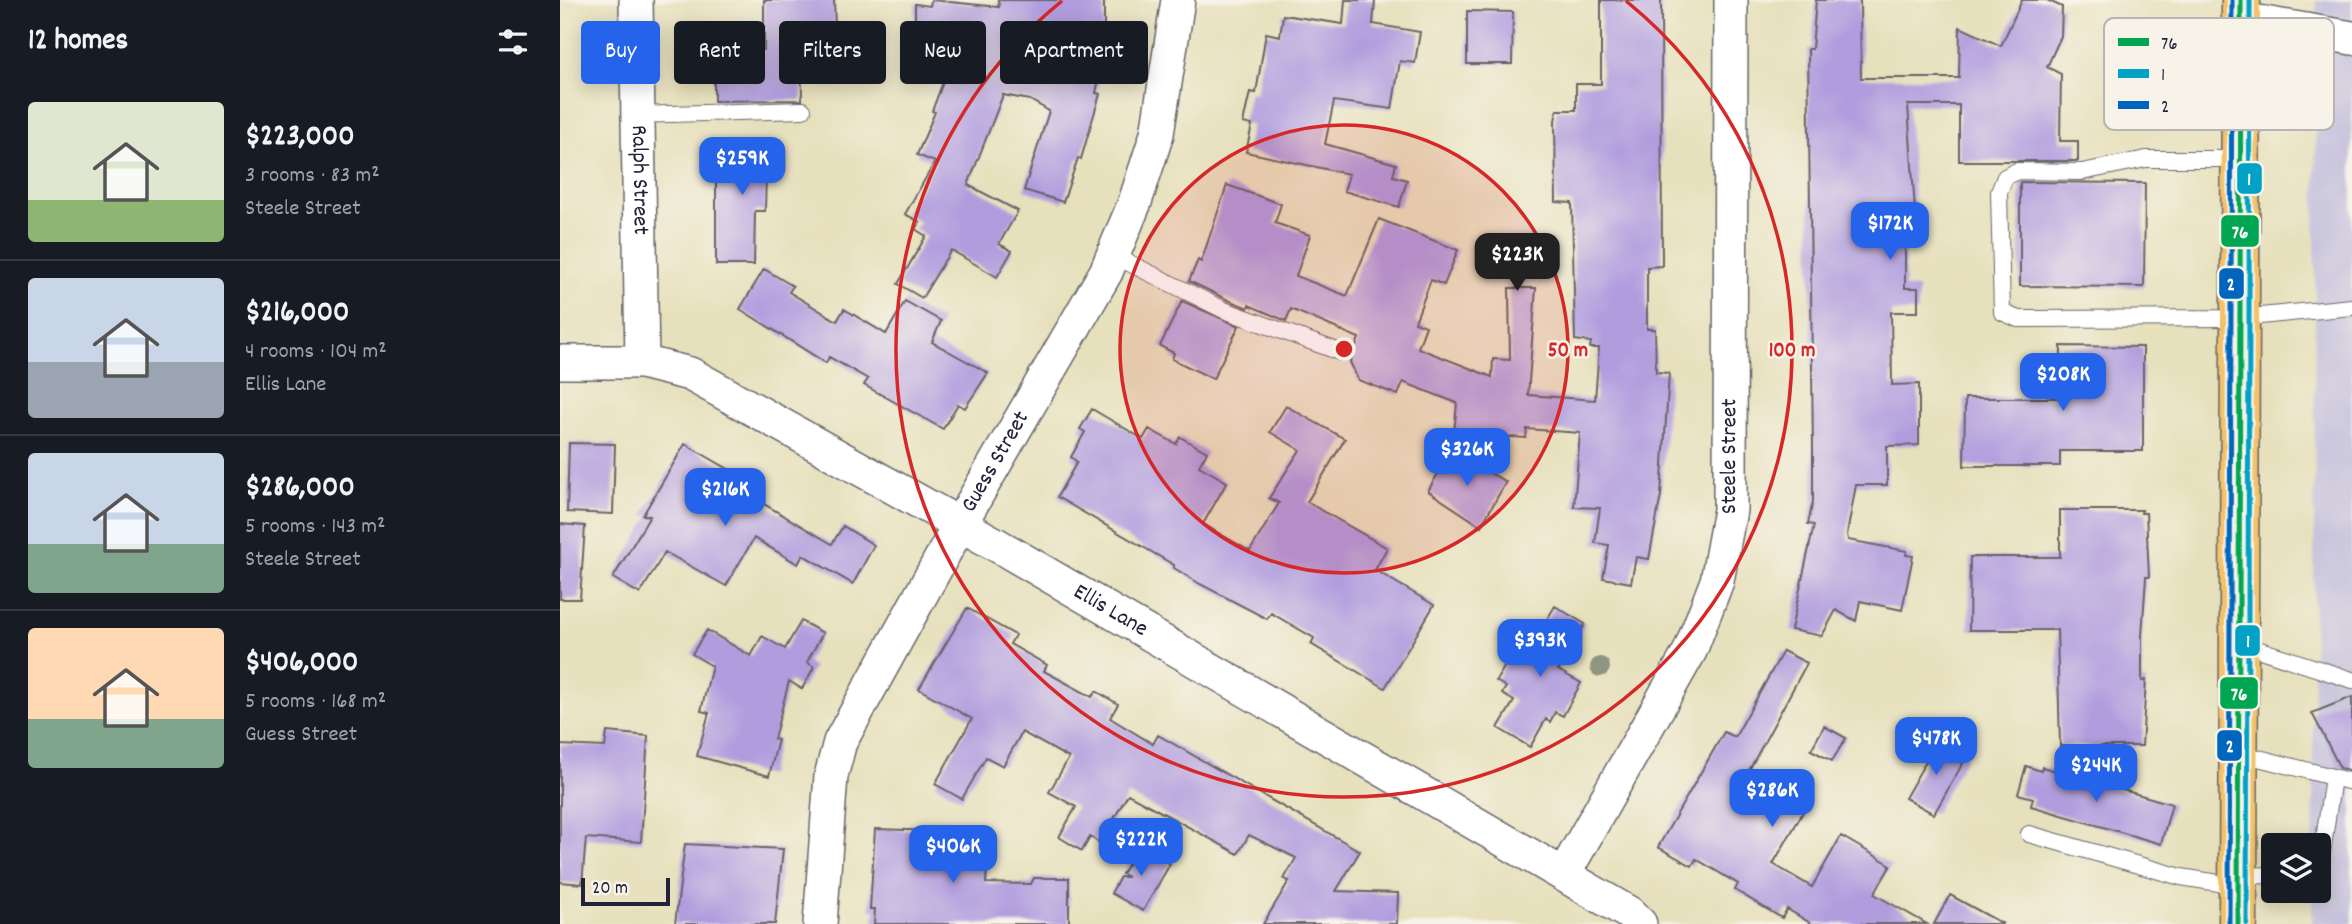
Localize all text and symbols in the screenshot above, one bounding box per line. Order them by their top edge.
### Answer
legend [2104,18,2334,130]
text: 12 homes [28,21,128,64]
chip: Buy [581,21,660,84]
chip: Rent [674,21,765,84]
chip: Filters [779,21,886,84]
chip: New [900,21,986,84]
chip: Apartment [1000,21,1148,84]
icon: filters [494,23,532,61]
text: 76 [2161,32,2178,59]
text: 1 [2161,63,2165,90]
text: 2 [2161,95,2169,122]
text: $223,000 [245,117,355,160]
street label: Ralph Street [622,125,656,235]
icon: home [84,130,168,214]
pin: $259K [693,138,791,197]
text: $259K [715,143,769,176]
text: 3 rooms · 83 m² [245,160,380,193]
line badge: 1 [2236,162,2263,195]
text: 1 [2247,168,2251,195]
text: Steele Street [245,193,361,226]
pin: $172K [1841,202,1939,262]
text: $172K [1867,208,1913,241]
line badge: 76 [2220,214,2260,248]
text: 76 [2232,221,2248,248]
pin: $223K [1468,233,1566,293]
text: $223K [1491,239,1543,272]
line badge: 2 [2218,267,2245,300]
text: 2 [2227,273,2235,300]
text: $216,000 [245,293,349,336]
icon: home [84,306,168,390]
text: 4 rooms · 104 m² [245,336,387,369]
centre of rings [1332,337,1356,361]
text: 50 m [1548,337,1588,367]
text: 100 m [1769,337,1815,367]
pin: $208K [2014,354,2112,413]
text: $208K [2036,359,2090,392]
text: Ellis Lane [245,369,327,402]
street label: Steele Street [1713,398,1747,514]
street label: Guess Street [953,405,1038,519]
pin: $326K [1418,428,1516,488]
text: $326K [1440,434,1494,467]
text: $286,000 [245,468,355,511]
pin: $216K [676,468,774,528]
text: $216K [701,474,749,507]
icon: home [84,481,168,565]
text: 5 rooms · 143 m² [245,511,385,544]
text: Steele Street [245,544,361,577]
street label: Ellis Lane [1067,576,1154,646]
pin: $393K [1491,620,1589,679]
line badge: 1 [2234,624,2261,657]
text: $393K [1513,625,1567,658]
text: 1 [2246,630,2250,657]
text: $406,000 [245,643,358,686]
icon: home [84,656,168,740]
line badge: 76 [2219,676,2259,710]
text: 76 [2231,683,2247,710]
text: 5 rooms · 168 m² [245,686,386,719]
pin: $478K [1887,718,1985,777]
text: Guess Street [245,719,357,752]
text: $478K [1911,723,1961,756]
line badge: 2 [2216,729,2243,762]
text: 2 [2226,735,2234,762]
pin: $244K [2047,744,2145,804]
text: $244K [2070,750,2122,783]
pin: $286K [1723,770,1821,829]
text: $286K [1746,775,1798,808]
pin: $222K [1092,818,1190,878]
text: $222K [1115,824,1167,857]
pin: $406K [904,826,1002,885]
text: $406K [925,831,981,864]
map controls [2261,833,2331,903]
button: layers [2261,833,2331,903]
scale bar [581,875,670,907]
text: 20 m [592,876,628,903]

